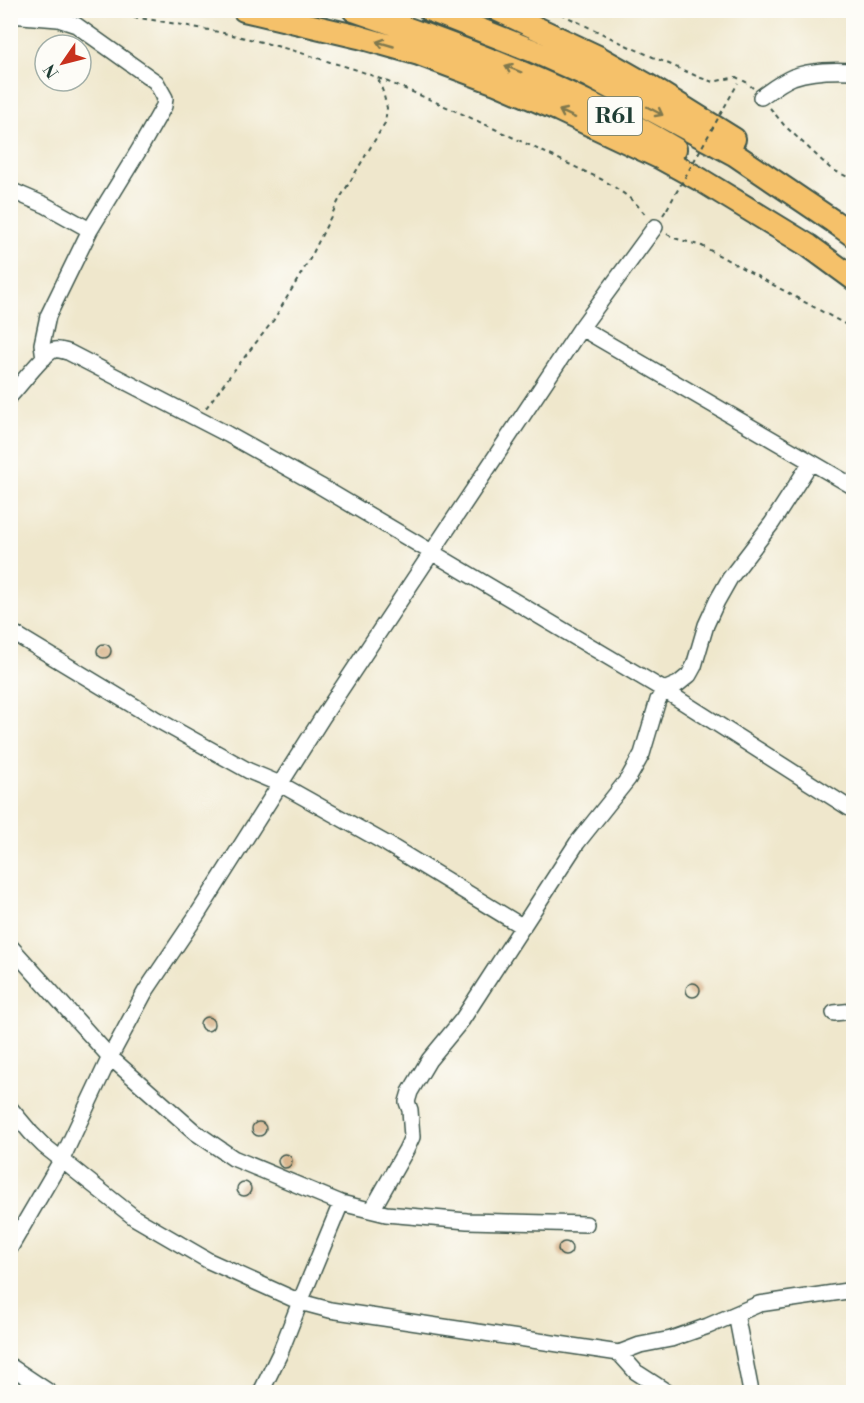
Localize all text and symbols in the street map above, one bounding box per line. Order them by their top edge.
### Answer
north arrow [33,33,93,93]
one-way arrow [376,38,395,49]
text: N [40,60,63,82]
one-way arrow [505,63,523,74]
road number: R61 [588,97,642,135]
one-way arrow [646,106,664,118]
one-way arrow [559,107,577,119]

